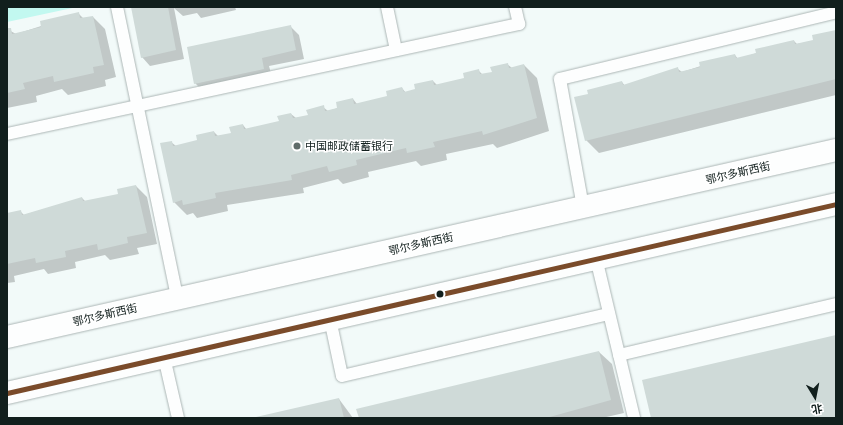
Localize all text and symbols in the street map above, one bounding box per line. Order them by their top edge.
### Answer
place label: 中国邮政储蓄银行 [305,139,393,153]
marker: 中国邮政储蓄银行 [292,141,302,151]
street label: 鄂尔多斯西街 [704,159,772,187]
street label: 鄂尔多斯西街 [387,230,455,258]
unlabelled marker [435,289,445,299]
street label: 鄂尔多斯西街 [71,301,139,329]
north arrow [795,377,835,417]
text: 北 [810,401,824,417]

